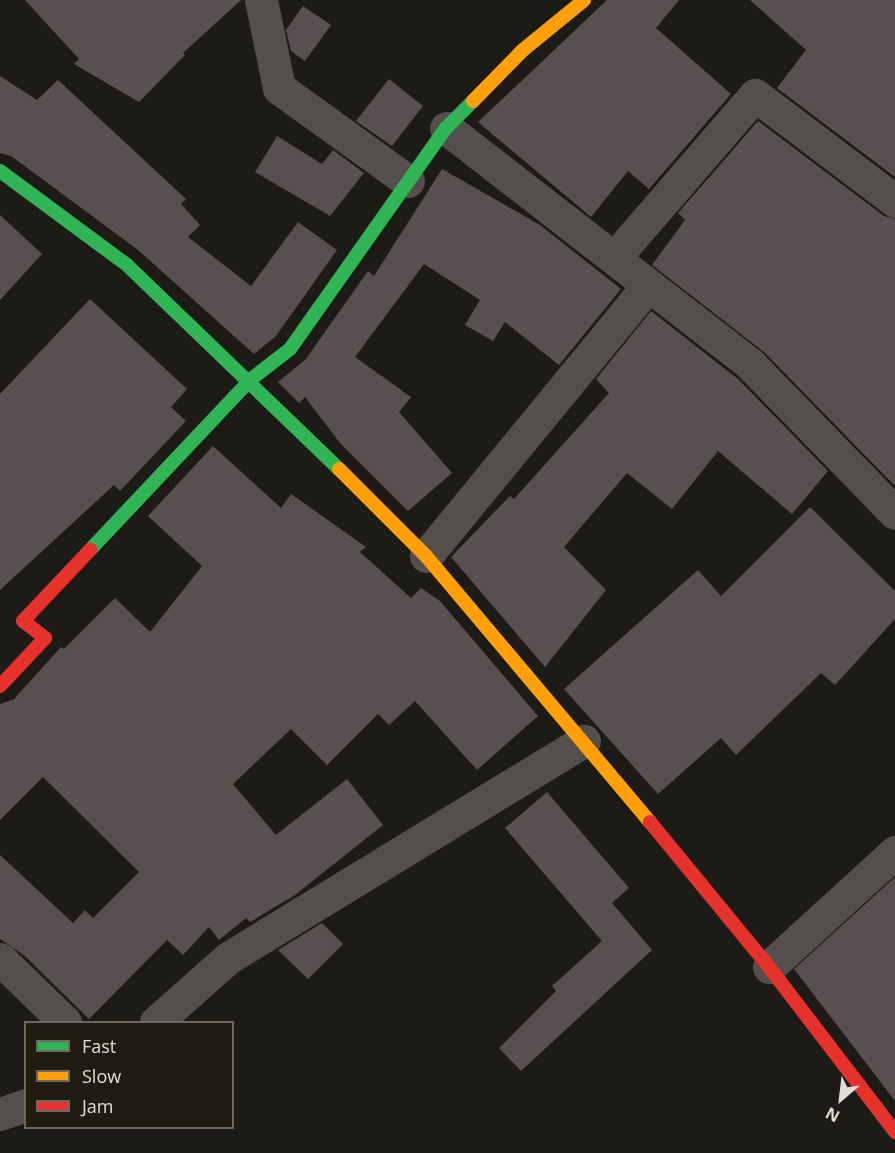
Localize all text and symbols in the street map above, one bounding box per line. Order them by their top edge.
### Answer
legend [24,1021,234,1129]
text: Fast [82,1034,116,1058]
text: Slow [82,1064,121,1088]
north arrow [811,1069,871,1129]
text: Jam [82,1094,114,1118]
text: N [822,1102,843,1128]

